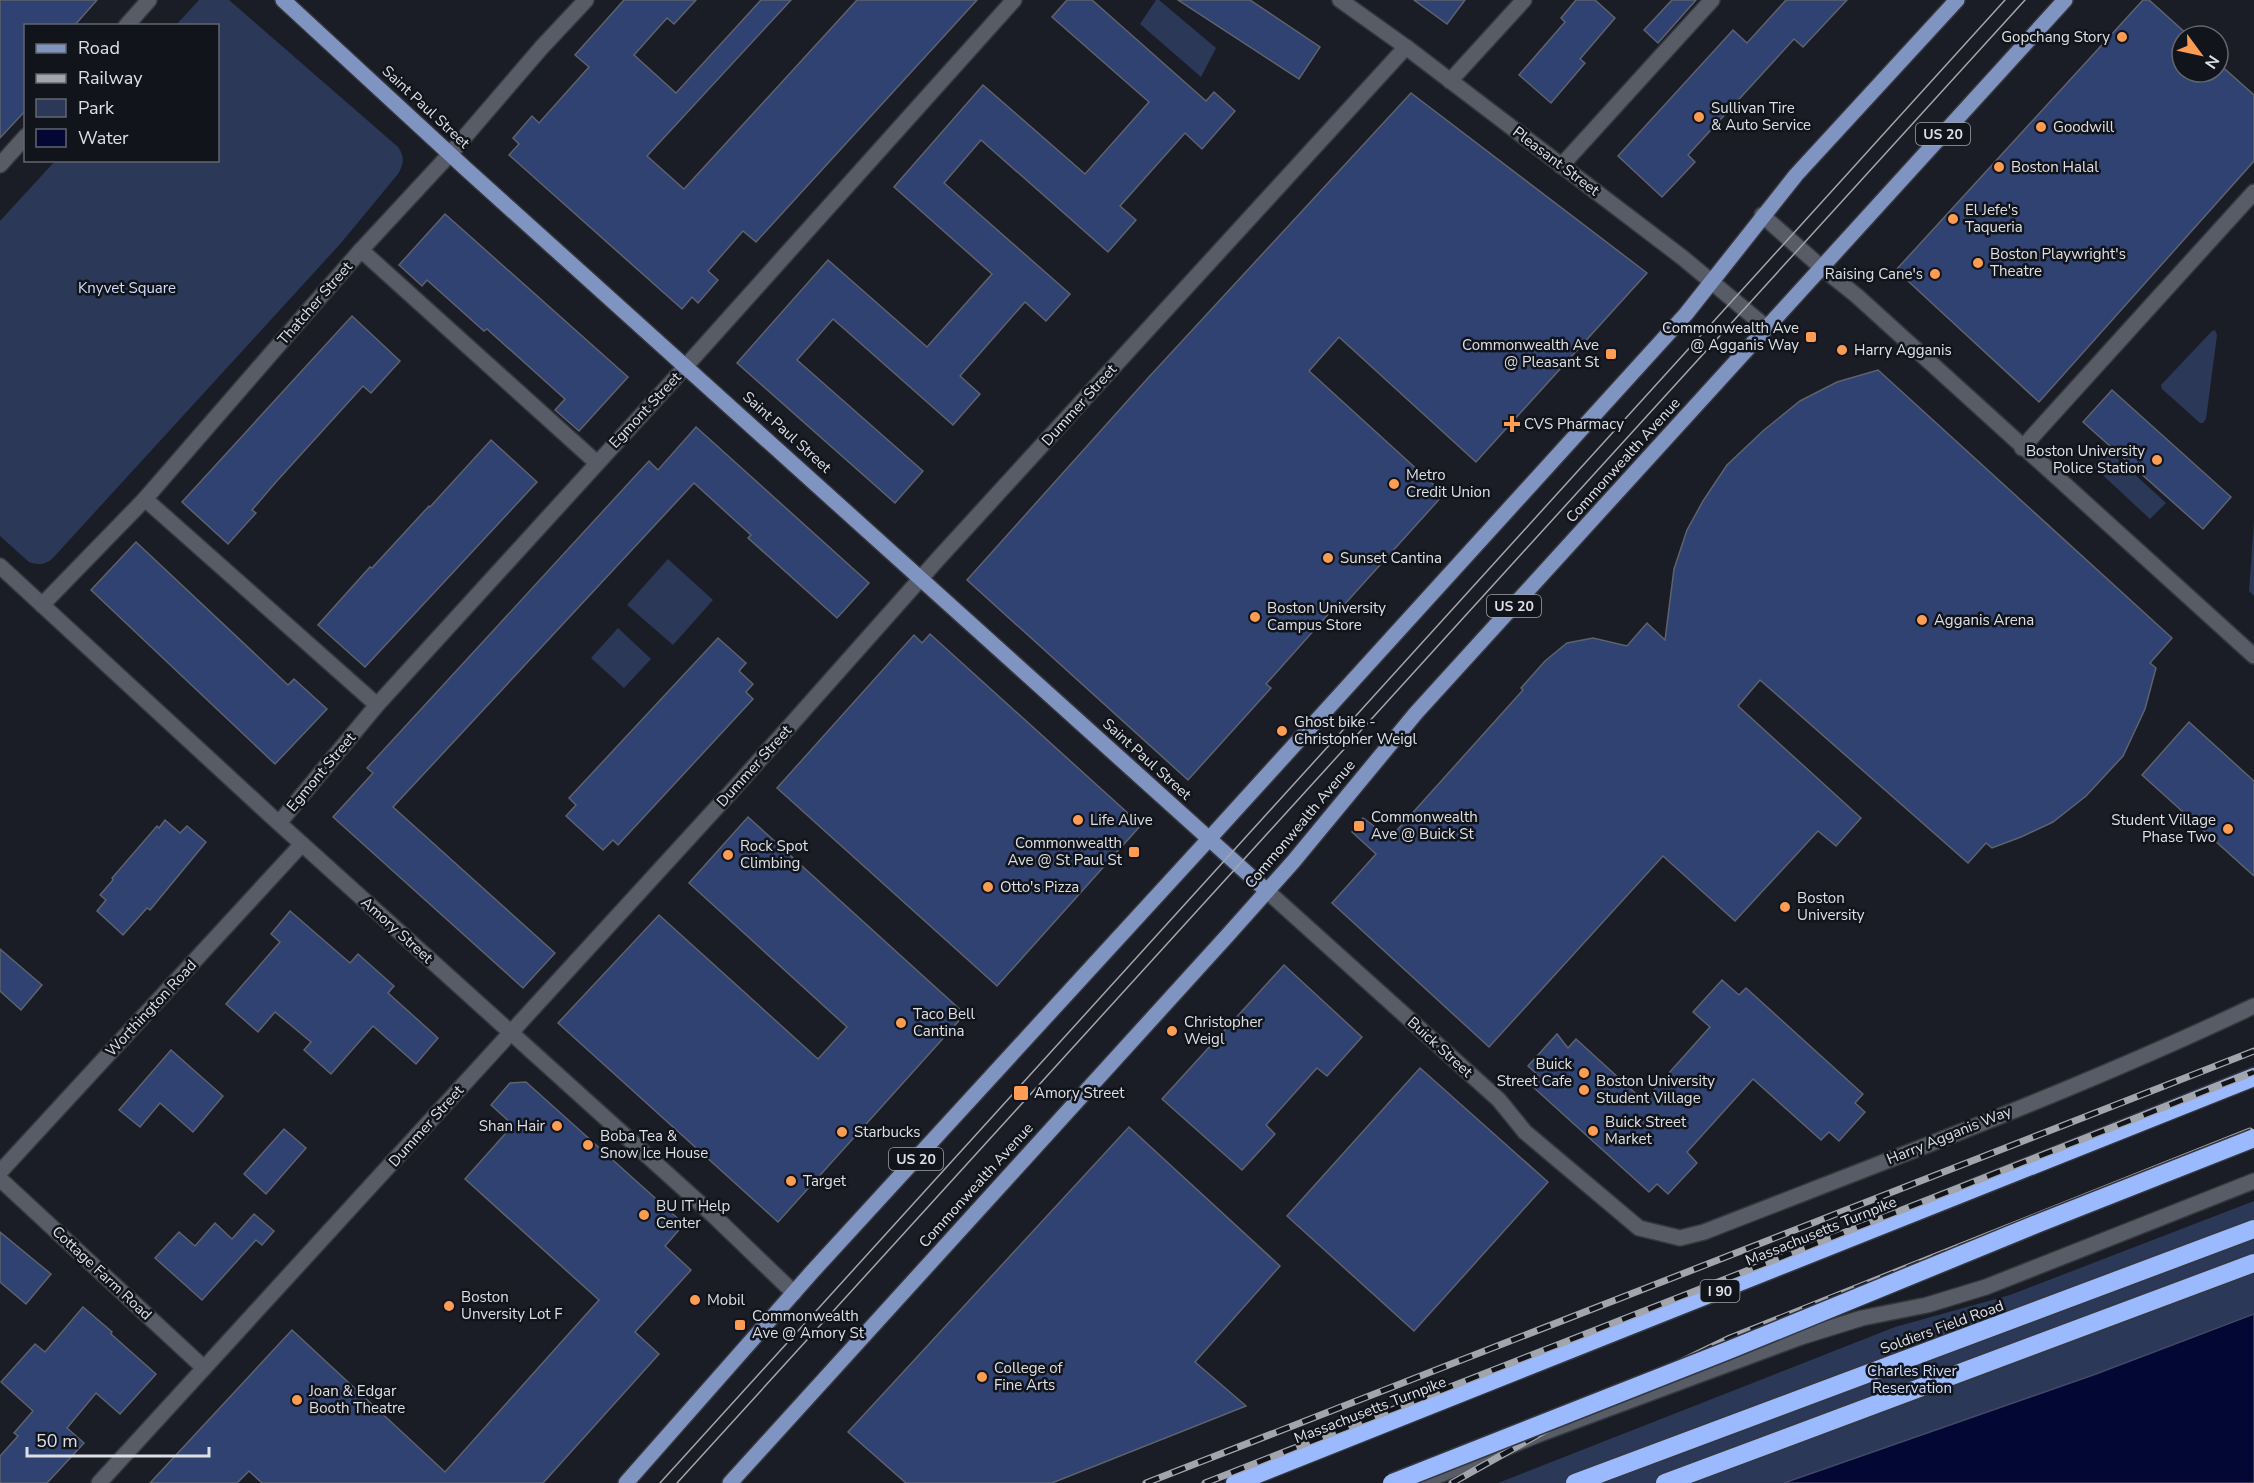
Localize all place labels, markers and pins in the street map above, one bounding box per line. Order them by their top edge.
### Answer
place label: Gopchang Story [2001,27,2110,47]
marker: Gopchang Story [2115,30,2129,44]
place label: Sullivan Tire & Auto Service [1711,98,1811,135]
marker: Sullivan Tire & Auto Service [1692,110,1706,124]
place label: Goodwill [2053,117,2115,137]
marker: Goodwill [2034,120,2048,134]
place label: Boston Halal [2011,157,2099,177]
marker: Boston Halal [1992,160,2006,174]
place label: El Jefe's Taqueria [1965,200,2023,237]
marker: El Jefe's Taqueria [1946,212,1960,226]
place label: Boston Playwright's Theatre [1990,244,2126,281]
marker: Boston Playwright's Theatre [1971,256,1985,270]
place label: Raising Cane's [1825,264,1923,284]
marker: Raising Cane's [1928,267,1942,281]
place label: Commonwealth Ave @ Agganis Way [1662,318,1799,355]
marker: Commonwealth Ave @ Agganis Way [1804,330,1818,344]
place label: Commonwealth Ave @ Pleasant St [1462,335,1600,372]
place label: Harry Agganis [1854,340,1952,360]
marker: Harry Agganis [1835,343,1849,357]
marker: Commonwealth Ave @ Pleasant St [1604,347,1618,361]
place label: CVS Pharmacy [1524,414,1624,434]
marker: CVS Pharmacy [1505,417,1519,431]
place label: Boston University Police Station [2026,441,2145,478]
marker: Boston University Police Station [2150,453,2164,467]
place label: Metro Credit Union [1406,465,1490,502]
marker: Metro Credit Union [1387,477,1401,491]
place label: Sunset Cantina [1340,548,1442,568]
marker: Sunset Cantina [1321,551,1335,565]
place label: Boston University Campus Store [1267,598,1386,635]
marker: Boston University Campus Store [1248,610,1262,624]
place label: Agganis Arena [1934,610,2034,630]
marker: Agganis Arena [1915,613,1929,627]
place label: Ghost bike - Christopher Weigl [1294,712,1417,749]
marker: Ghost bike - Christopher Weigl [1275,724,1289,738]
place label: Commonwealth Ave @ Buick St [1371,807,1478,844]
place label: Life Alive [1090,810,1153,830]
place label: Student Village Phase Two [2111,810,2216,847]
marker: Life Alive [1071,813,1085,827]
marker: Commonwealth Ave @ Buick St [1352,819,1366,833]
marker: Student Village Phase Two [2221,822,2235,836]
place label: Commonwealth Ave @ St Paul St [1007,833,1123,870]
place label: Rock Spot Climbing [740,836,809,873]
marker: Commonwealth Ave @ St Paul St [1127,845,1141,859]
marker: Rock Spot Climbing [721,848,735,862]
place label: Otto's Pizza [1000,877,1079,897]
marker: Otto's Pizza [981,880,995,894]
place label: Boston University [1797,888,1865,925]
marker: Boston University [1778,900,1792,914]
place label: Taco Bell Cantina [913,1004,975,1041]
place label: Christopher Weigl [1184,1012,1263,1049]
marker: Taco Bell Cantina [894,1016,908,1030]
marker: Christopher Weigl [1165,1024,1179,1038]
place label: Buick Street Cafe [1497,1054,1572,1091]
marker: Buick Street Cafe [1577,1066,1591,1080]
place label: Boston University Student Village [1596,1071,1715,1108]
place label: Amory Street [1034,1083,1125,1103]
marker: Boston University Student Village [1577,1083,1591,1097]
marker: Amory Street [1012,1084,1030,1102]
place label: Buick Street Market [1605,1112,1687,1149]
place label: Shan Hair [479,1116,546,1136]
marker: Shan Hair [550,1119,564,1133]
place label: Starbucks [854,1122,920,1142]
marker: Buick Street Market [1586,1124,1600,1138]
marker: Starbucks [835,1125,849,1139]
place label: Boba Tea & Snow Ice House [600,1126,708,1163]
marker: Boba Tea & Snow Ice House [581,1138,595,1152]
place label: Target [803,1171,847,1191]
marker: Target [784,1174,798,1188]
place label: BU IT Help Center [656,1196,730,1233]
marker: BU IT Help Center [637,1208,651,1222]
place label: Boston Unversity Lot F [461,1287,563,1324]
place label: Mobil [707,1290,745,1310]
marker: Mobil [688,1293,702,1307]
marker: Boston Unversity Lot F [442,1299,456,1313]
place label: Commonwealth Ave @ Amory St [752,1306,865,1343]
marker: Commonwealth Ave @ Amory St [733,1318,747,1332]
place label: College of Fine Arts [994,1358,1064,1395]
marker: College of Fine Arts [975,1370,989,1384]
place label: Joan & Edgar Booth Theatre [308,1381,405,1418]
marker: Joan & Edgar Booth Theatre [290,1393,304,1407]

